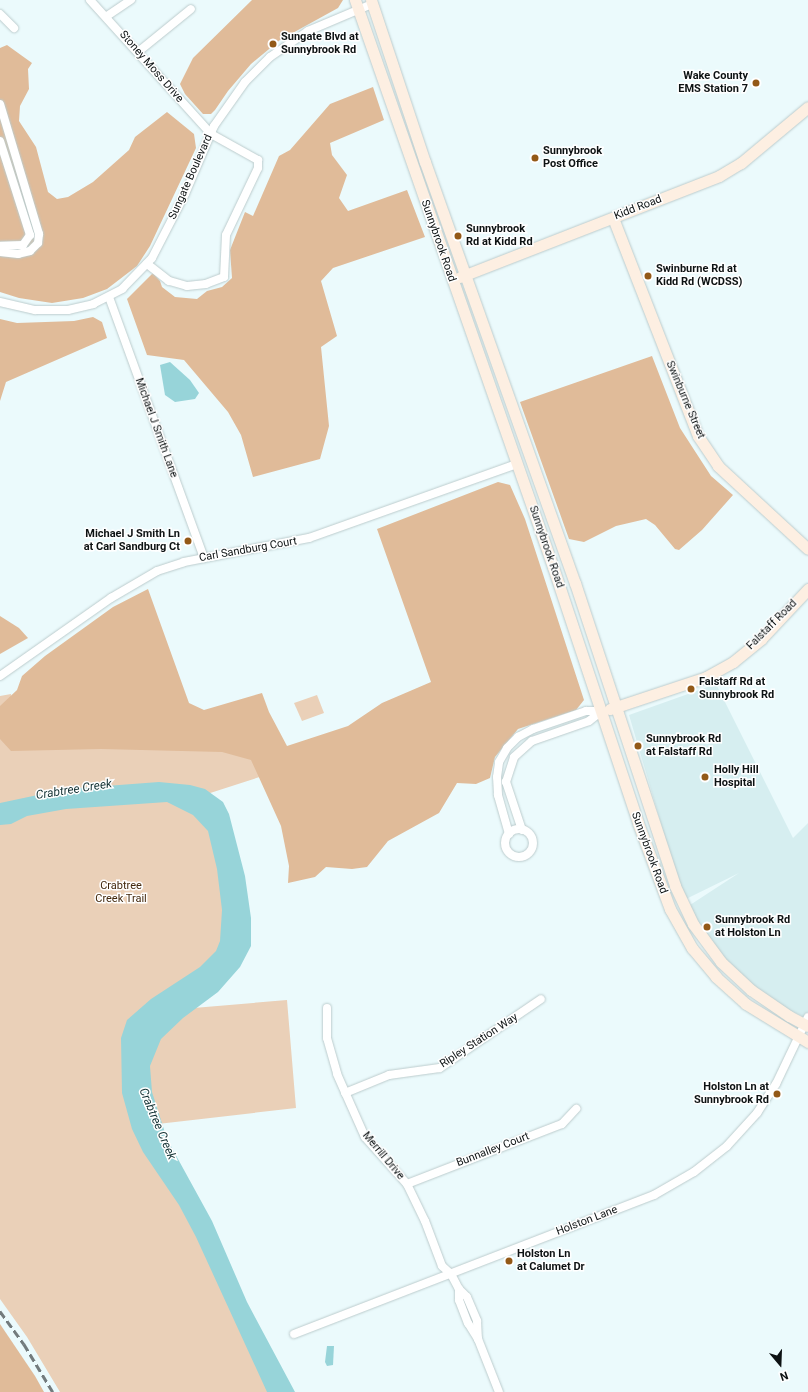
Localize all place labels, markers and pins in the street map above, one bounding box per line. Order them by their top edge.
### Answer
place label: Sungate Blvd at Sunnybrook Rd [281,31,359,57]
marker: Sungate Blvd at Sunnybrook Rd [268,39,278,49]
place label: Wake County EMS Station 7 [678,70,748,96]
marker: Wake County EMS Station 7 [751,78,761,88]
place label: Sunnybrook Post Office [543,145,602,171]
marker: Sunnybrook Post Office [530,153,540,163]
place label: Sunnybrook Rd at Kidd Rd [466,223,533,249]
marker: Sunnybrook Rd at Kidd Rd [453,231,463,241]
place label: Swinburne Rd at Kidd Rd (WCDSS) [656,263,742,289]
marker: Swinburne Rd at Kidd Rd (WCDSS) [643,271,653,281]
place label: Michael J Smith Ln at Carl Sandburg Ct [84,528,180,554]
marker: Michael J Smith Ln at Carl Sandburg Ct [183,536,193,546]
place label: Falstaff Rd at Sunnybrook Rd [699,676,774,702]
marker: Falstaff Rd at Sunnybrook Rd [686,684,696,694]
place label: Sunnybrook Rd at Falstaff Rd [646,733,721,759]
marker: Sunnybrook Rd at Falstaff Rd [633,741,643,751]
place label: Holly Hill Hospital [714,764,759,790]
marker: Holly Hill Hospital [699,771,711,783]
place label: Sunnybrook Rd at Holston Ln [715,914,790,940]
marker: Sunnybrook Rd at Holston Ln [702,922,712,932]
place label: Holston Ln at Sunnybrook Rd [694,1081,769,1107]
marker: Holston Ln at Sunnybrook Rd [772,1089,782,1099]
place label: Holston Ln at Calumet Dr [517,1248,585,1274]
marker: Holston Ln at Calumet Dr [504,1256,514,1266]

